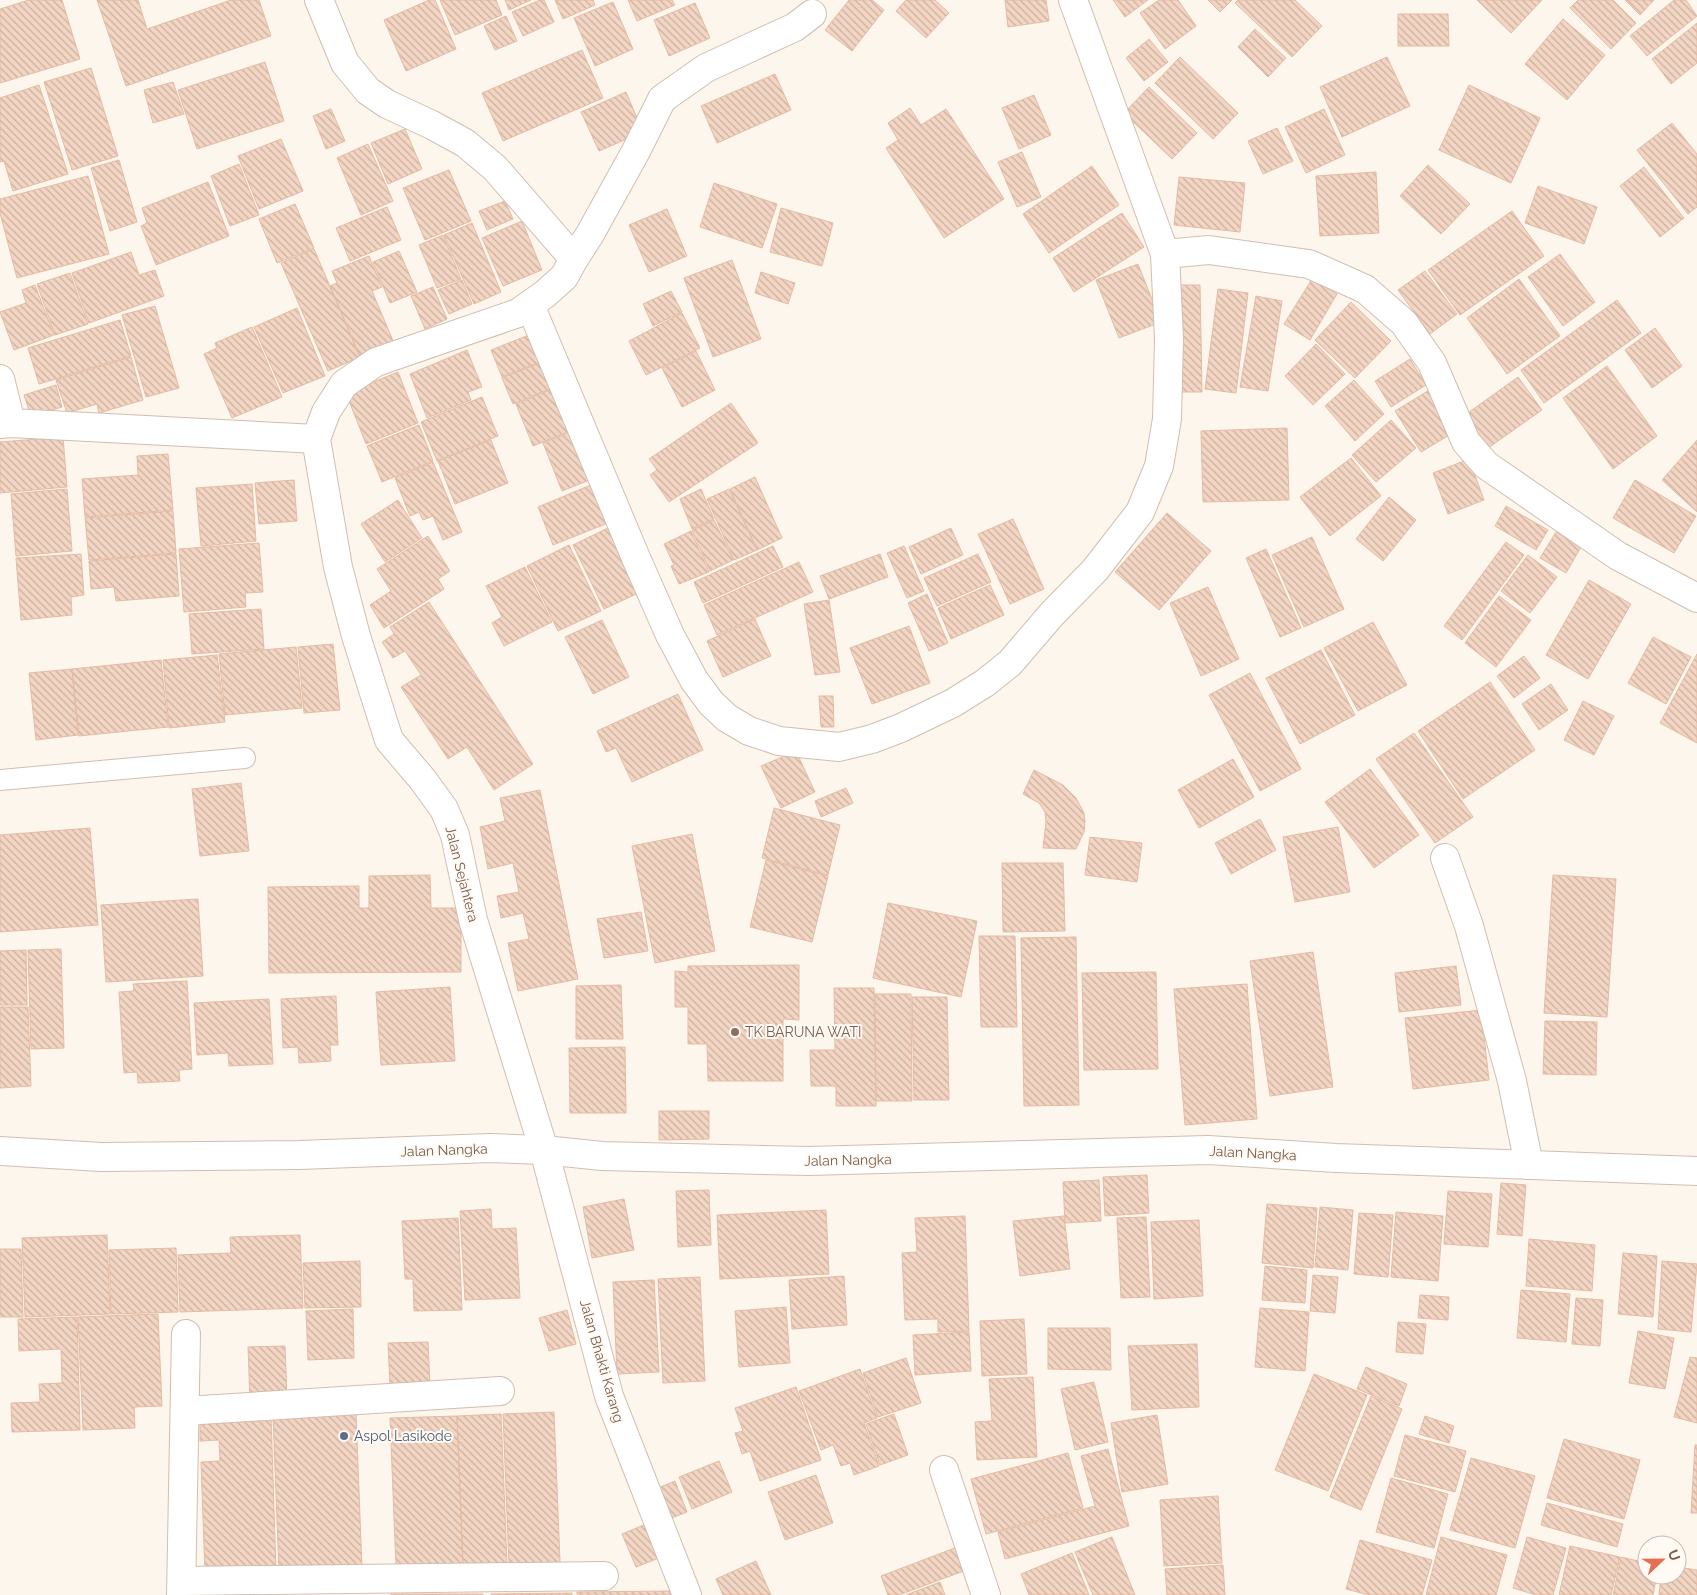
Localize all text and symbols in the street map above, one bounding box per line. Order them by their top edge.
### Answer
street label: Jalan Sejahtera [442,824,482,924]
place label: TK BARUNA WATI [745,1024,862,1040]
marker: TK BARUNA WATI [729,1026,741,1038]
street label: Jalan Nangka [400,1140,488,1160]
street label: Jalan Nangka [1209,1143,1297,1163]
street label: Jalan Nangka [804,1151,892,1169]
street label: Jalan Bhakti Karang [577,1298,627,1424]
place label: Aspol Lasikode [354,1428,452,1444]
marker: Aspol Lasikode [338,1430,350,1442]
north arrow [1637,1535,1687,1585]
text: U [1665,1547,1683,1563]

